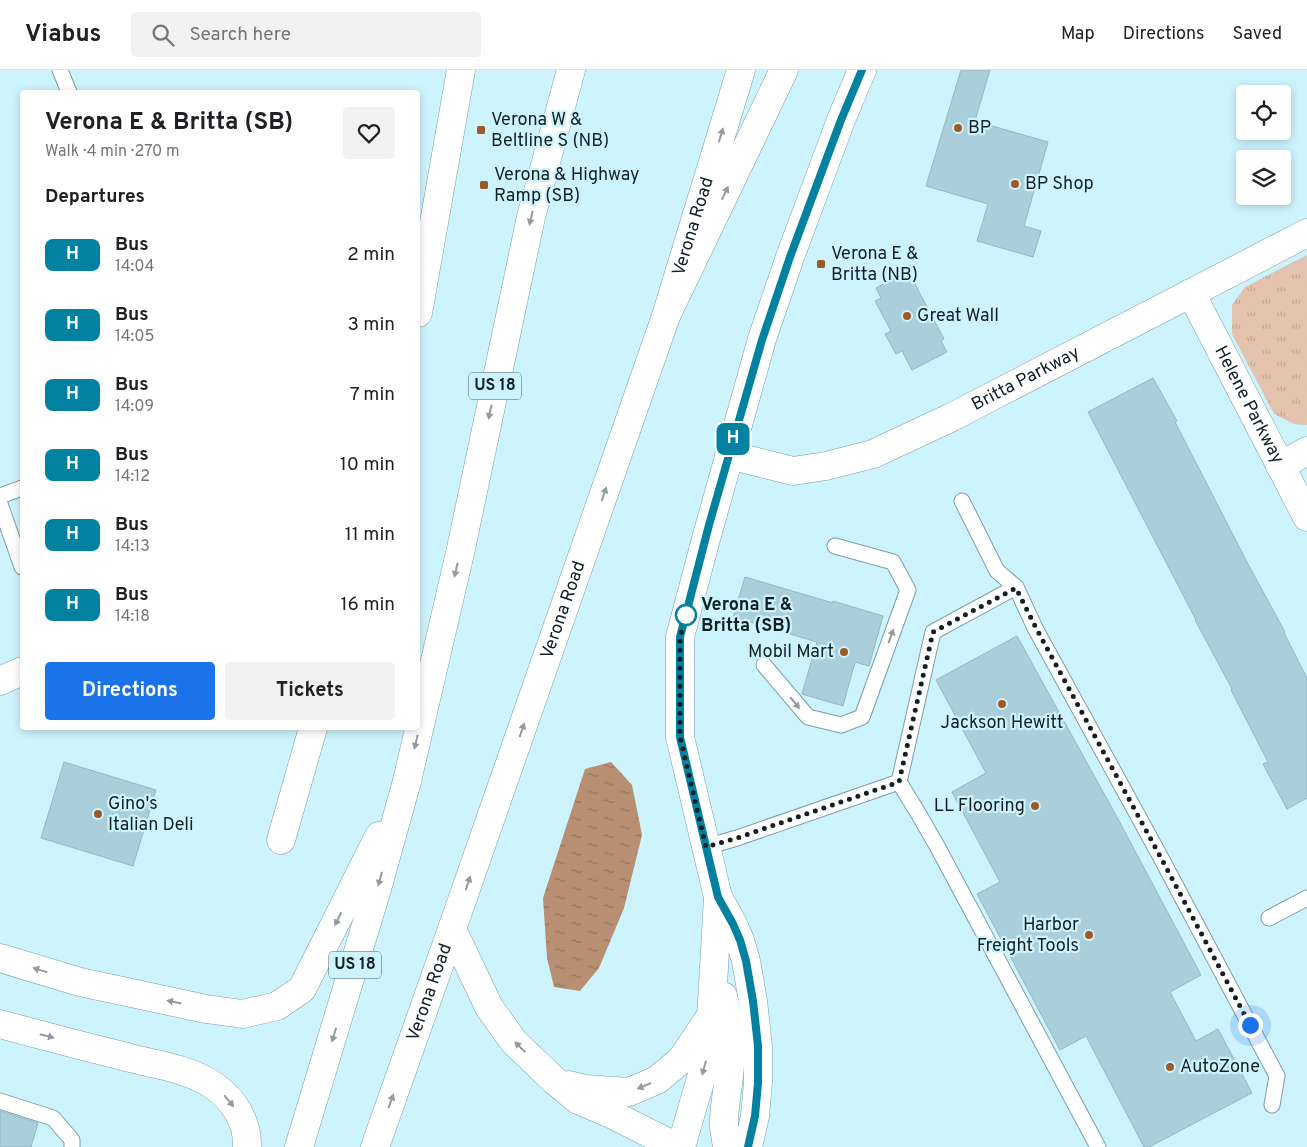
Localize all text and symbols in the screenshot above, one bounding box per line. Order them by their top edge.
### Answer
search box [131,12,481,57]
text: Viabus [25,20,101,50]
icon: search [149,21,177,49]
text: Search here [189,23,291,47]
text: Map [1061,23,1095,46]
text: Directions [1123,23,1205,46]
text: Saved [1233,23,1282,46]
map controls [1236,85,1291,205]
button: locate [1236,85,1291,140]
button: heart [343,107,395,159]
text: Verona E & Britta (SB) [45,108,293,138]
place label: Verona W & Beltline S (NB) [491,109,609,153]
place label: BP [968,117,991,140]
marker: BP [952,122,964,134]
marker: Verona W & Beltline S (NB) [475,124,487,136]
one-way arrow [717,128,725,143]
text: Walk · 4 min · 270 m [45,142,180,162]
button: layers [1236,150,1291,205]
place label: Verona & Highway Ramp (SB) [494,164,640,208]
place label: BP Shop [1025,173,1094,196]
street label: Verona Road [667,174,719,279]
marker: BP Shop [1009,178,1021,190]
marker: Verona & Highway Ramp (SB) [478,179,490,191]
text: Departures [45,185,145,209]
one-way arrow [721,186,729,200]
one-way arrow [527,211,535,226]
text: Bus [115,233,149,257]
text: H [66,243,79,266]
text: 2 min [347,243,395,267]
place label: Verona E & Britta (NB) [831,243,919,287]
text: 14:04 [115,257,154,277]
marker: Verona E & Britta (NB) [815,258,827,270]
text: Bus [115,303,149,327]
place label: Great Wall [917,305,999,328]
marker: Great Wall [901,310,913,322]
text: H [66,313,79,336]
text: 3 min [347,313,395,337]
text: 14:05 [115,327,154,347]
street label: Britta Parkway [968,341,1084,416]
street label: Helene Parkway [1209,342,1289,468]
road number: US 18 [469,372,521,400]
text: Bus [115,373,149,397]
text: H [66,383,79,406]
text: 7 min [350,383,395,407]
text: 14:09 [115,397,154,417]
one-way arrow [486,404,494,419]
line badge: H [717,423,749,455]
text: H [727,427,739,450]
text: Bus [115,443,149,467]
text: H [66,453,79,476]
text: 10 min [340,453,395,477]
text: 14:12 [115,467,150,487]
one-way arrow [600,486,608,501]
text: Bus [115,513,149,537]
text: H [66,523,79,546]
text: 11 min [345,523,395,547]
text: 14:13 [115,537,150,557]
street label: Verona Road [536,558,591,662]
one-way arrow [452,563,460,578]
text: Bus [115,583,149,607]
text: H [66,593,79,616]
text: 16 min [340,593,395,617]
place label: Verona E & Britta (SB) [701,594,793,638]
marker: Verona E & Britta (SB) [675,604,697,626]
text: 14:18 [115,607,150,627]
one-way arrow [888,628,895,643]
place label: Mobil Mart [748,641,834,664]
marker: Mobil Mart [838,646,850,658]
button: Directions [45,662,215,720]
button: Tickets [225,662,395,720]
one-way arrow [790,696,801,709]
marker: Jackson Hewitt [996,698,1008,710]
place label: Jackson Hewitt [940,712,1064,735]
one-way arrow [519,722,526,737]
one-way arrow [412,735,420,750]
place label: Gino's Italian Deli [108,793,194,837]
place label: LL Flooring [934,795,1025,818]
marker: LL Flooring [1029,800,1041,812]
marker: Gino's Italian Deli [92,808,104,820]
one-way arrow [376,872,384,887]
one-way arrow [464,875,472,890]
one-way arrow [334,912,342,926]
place label: Harbor Freight Tools [977,914,1079,958]
marker: Harbor Freight Tools [1083,929,1095,941]
street label: Verona Road [402,940,457,1044]
road number: US 18 [329,952,381,978]
one-way arrow [32,965,47,973]
one-way arrow [166,998,181,1006]
your location [1238,1013,1263,1038]
one-way arrow [329,1027,337,1042]
one-way arrow [40,1033,55,1041]
one-way arrow [514,1041,526,1053]
place label: AutoZone [1180,1056,1260,1079]
one-way arrow [700,1060,708,1075]
marker: AutoZone [1164,1061,1176,1073]
one-way arrow [637,1082,651,1090]
one-way arrow [387,1093,395,1108]
one-way arrow [223,1094,234,1107]

